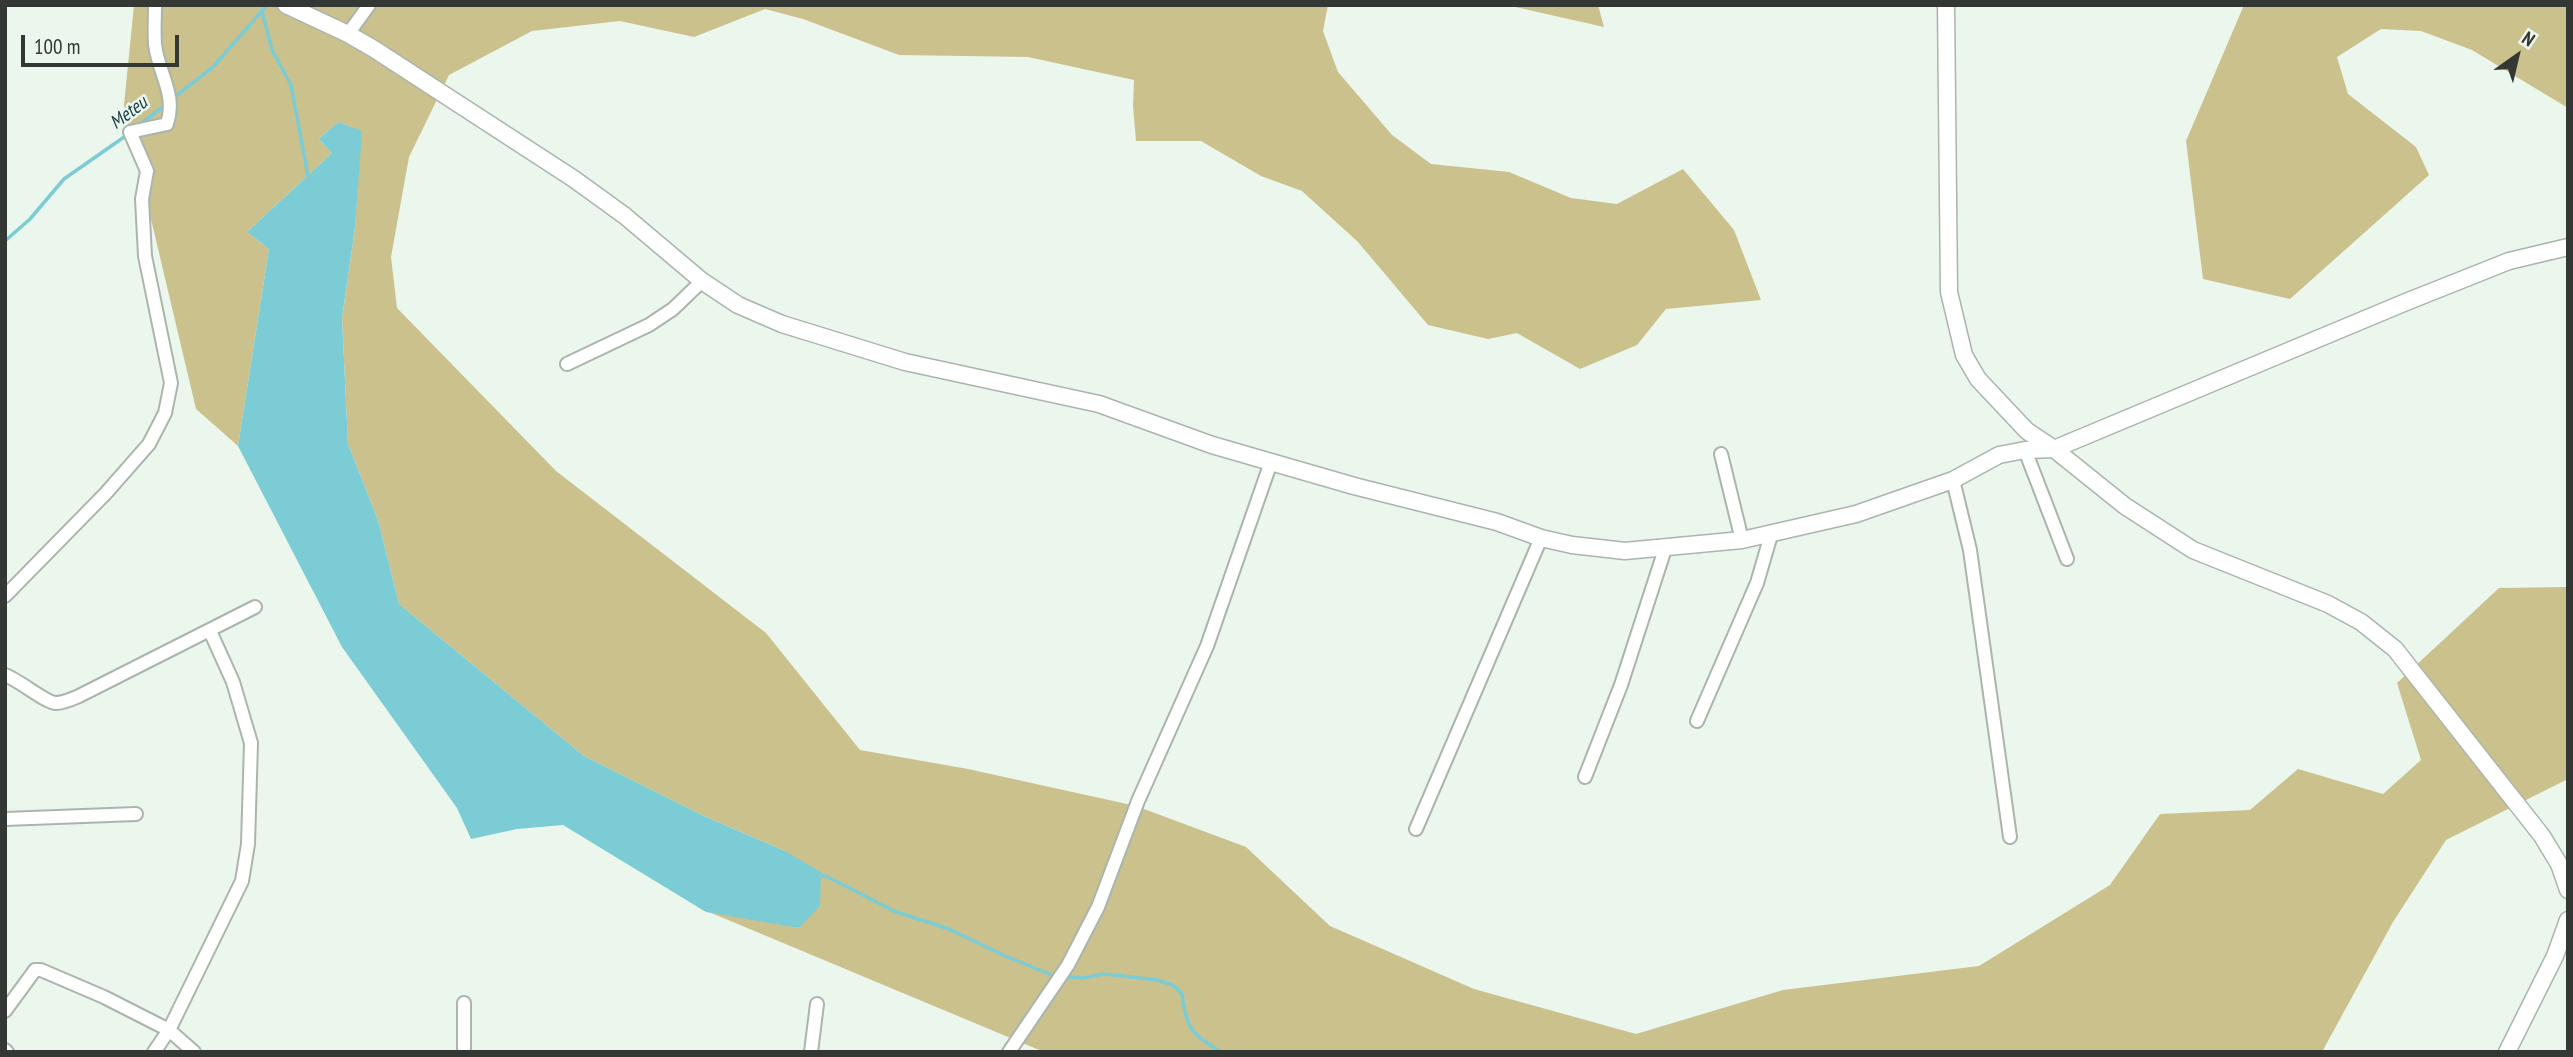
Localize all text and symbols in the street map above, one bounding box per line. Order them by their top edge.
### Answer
scale bar [24,21,182,65]
north arrow [2482,21,2552,91]
text: N [2518,26,2540,51]
text: 100 m [34,33,80,60]
water label: Meteu [106,92,152,134]

